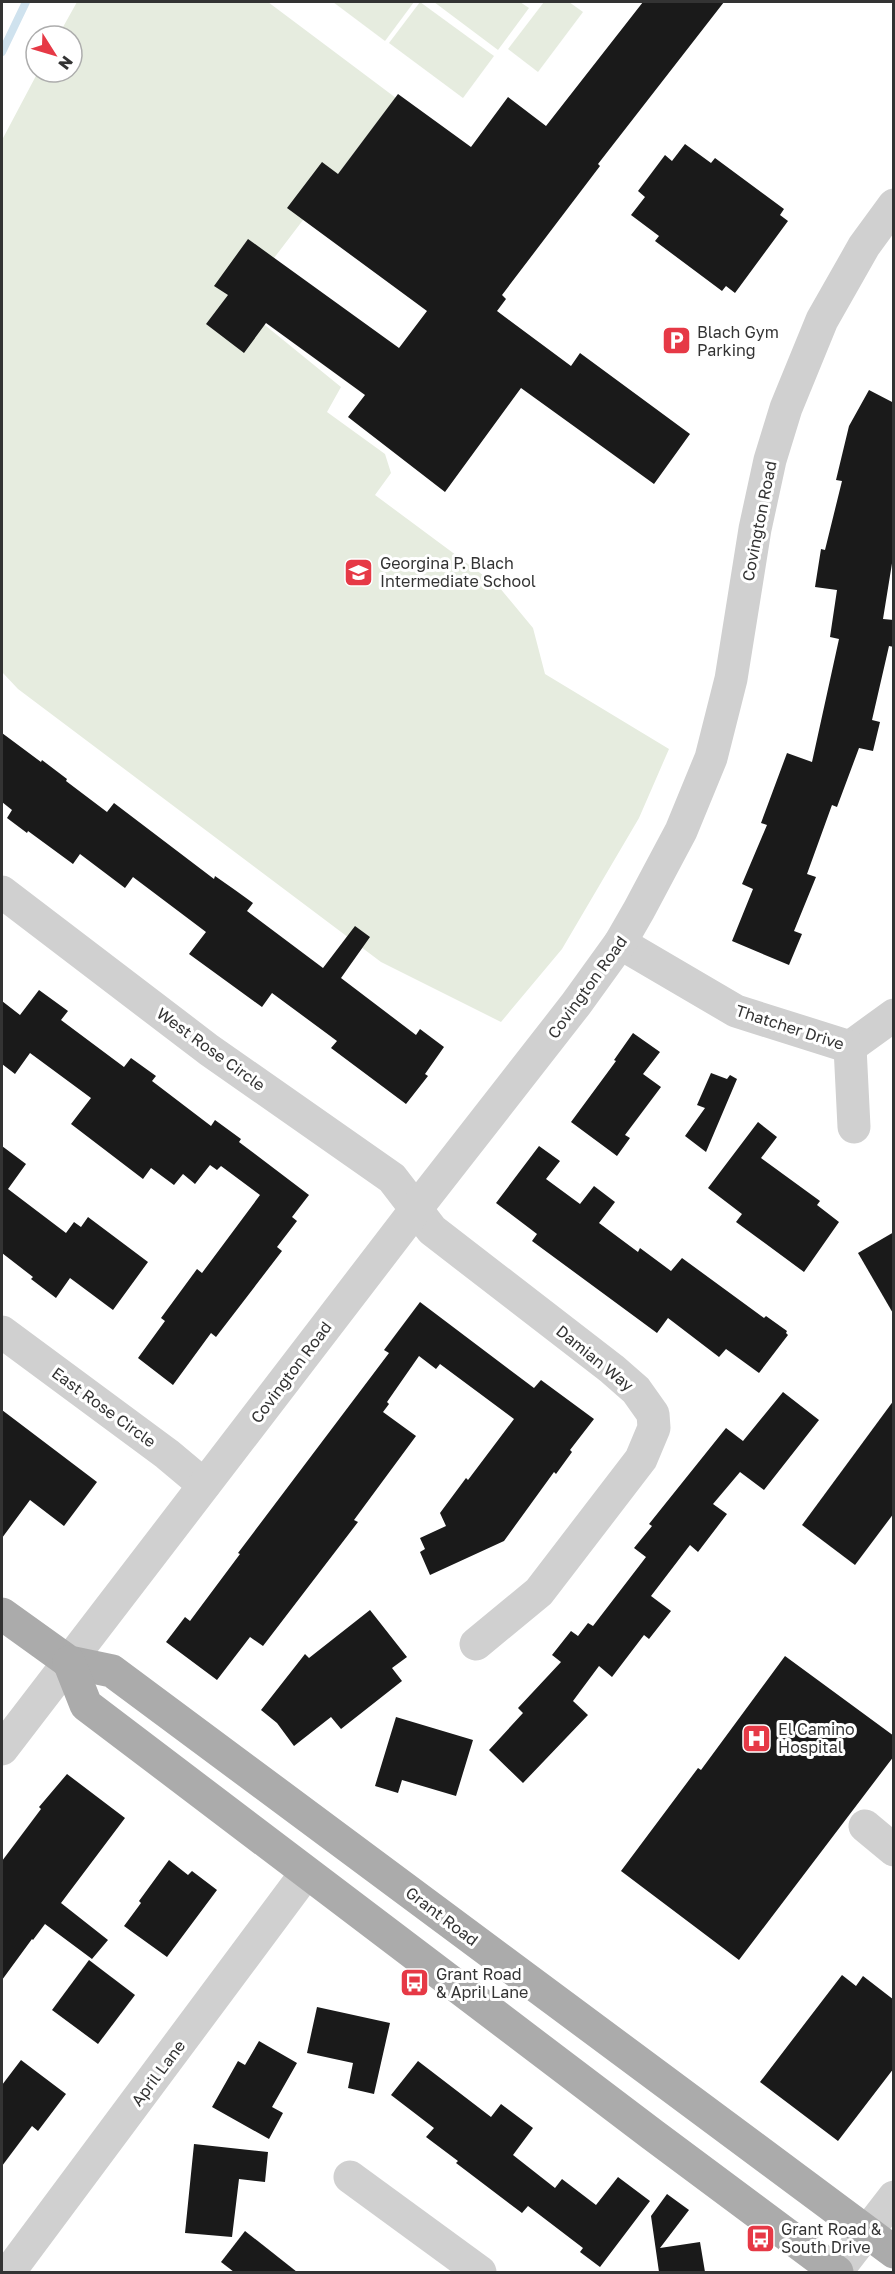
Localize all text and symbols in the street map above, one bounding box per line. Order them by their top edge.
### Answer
north arrow [24,24,84,84]
text: N [54,52,78,74]
place label: Blach Gym Parking [697,322,779,360]
parking icon: Blach Gym Parking [660,325,692,357]
street label: Covington Road [738,459,780,583]
place label: Georgina P. Blach Intermediate School [380,553,536,591]
school or university icon: Georgina P. Blach Intermediate School [343,556,375,588]
street label: Covington Road [543,932,631,1042]
street label: Thatcher Drive [733,1000,847,1054]
street label: West Rose Circle [153,1003,269,1095]
street label: Covington Road [246,1317,336,1427]
street label: Damian Way [552,1321,638,1395]
street label: East Rose Circle [48,1363,160,1451]
place label: El Camino Hospital [778,1719,855,1757]
hospital icon: El Camino Hospital [741,1722,773,1754]
street label: Grant Road [402,1882,482,1950]
place label: Grant Road & April Lane [436,1964,528,2002]
bus stop icon: Grant Road & April Lane [399,1967,431,1999]
street label: April Lane [127,2036,189,2110]
place label: Grant Road & South Drive [781,2219,882,2257]
bus stop icon: Grant Road & South Drive [744,2222,776,2254]

